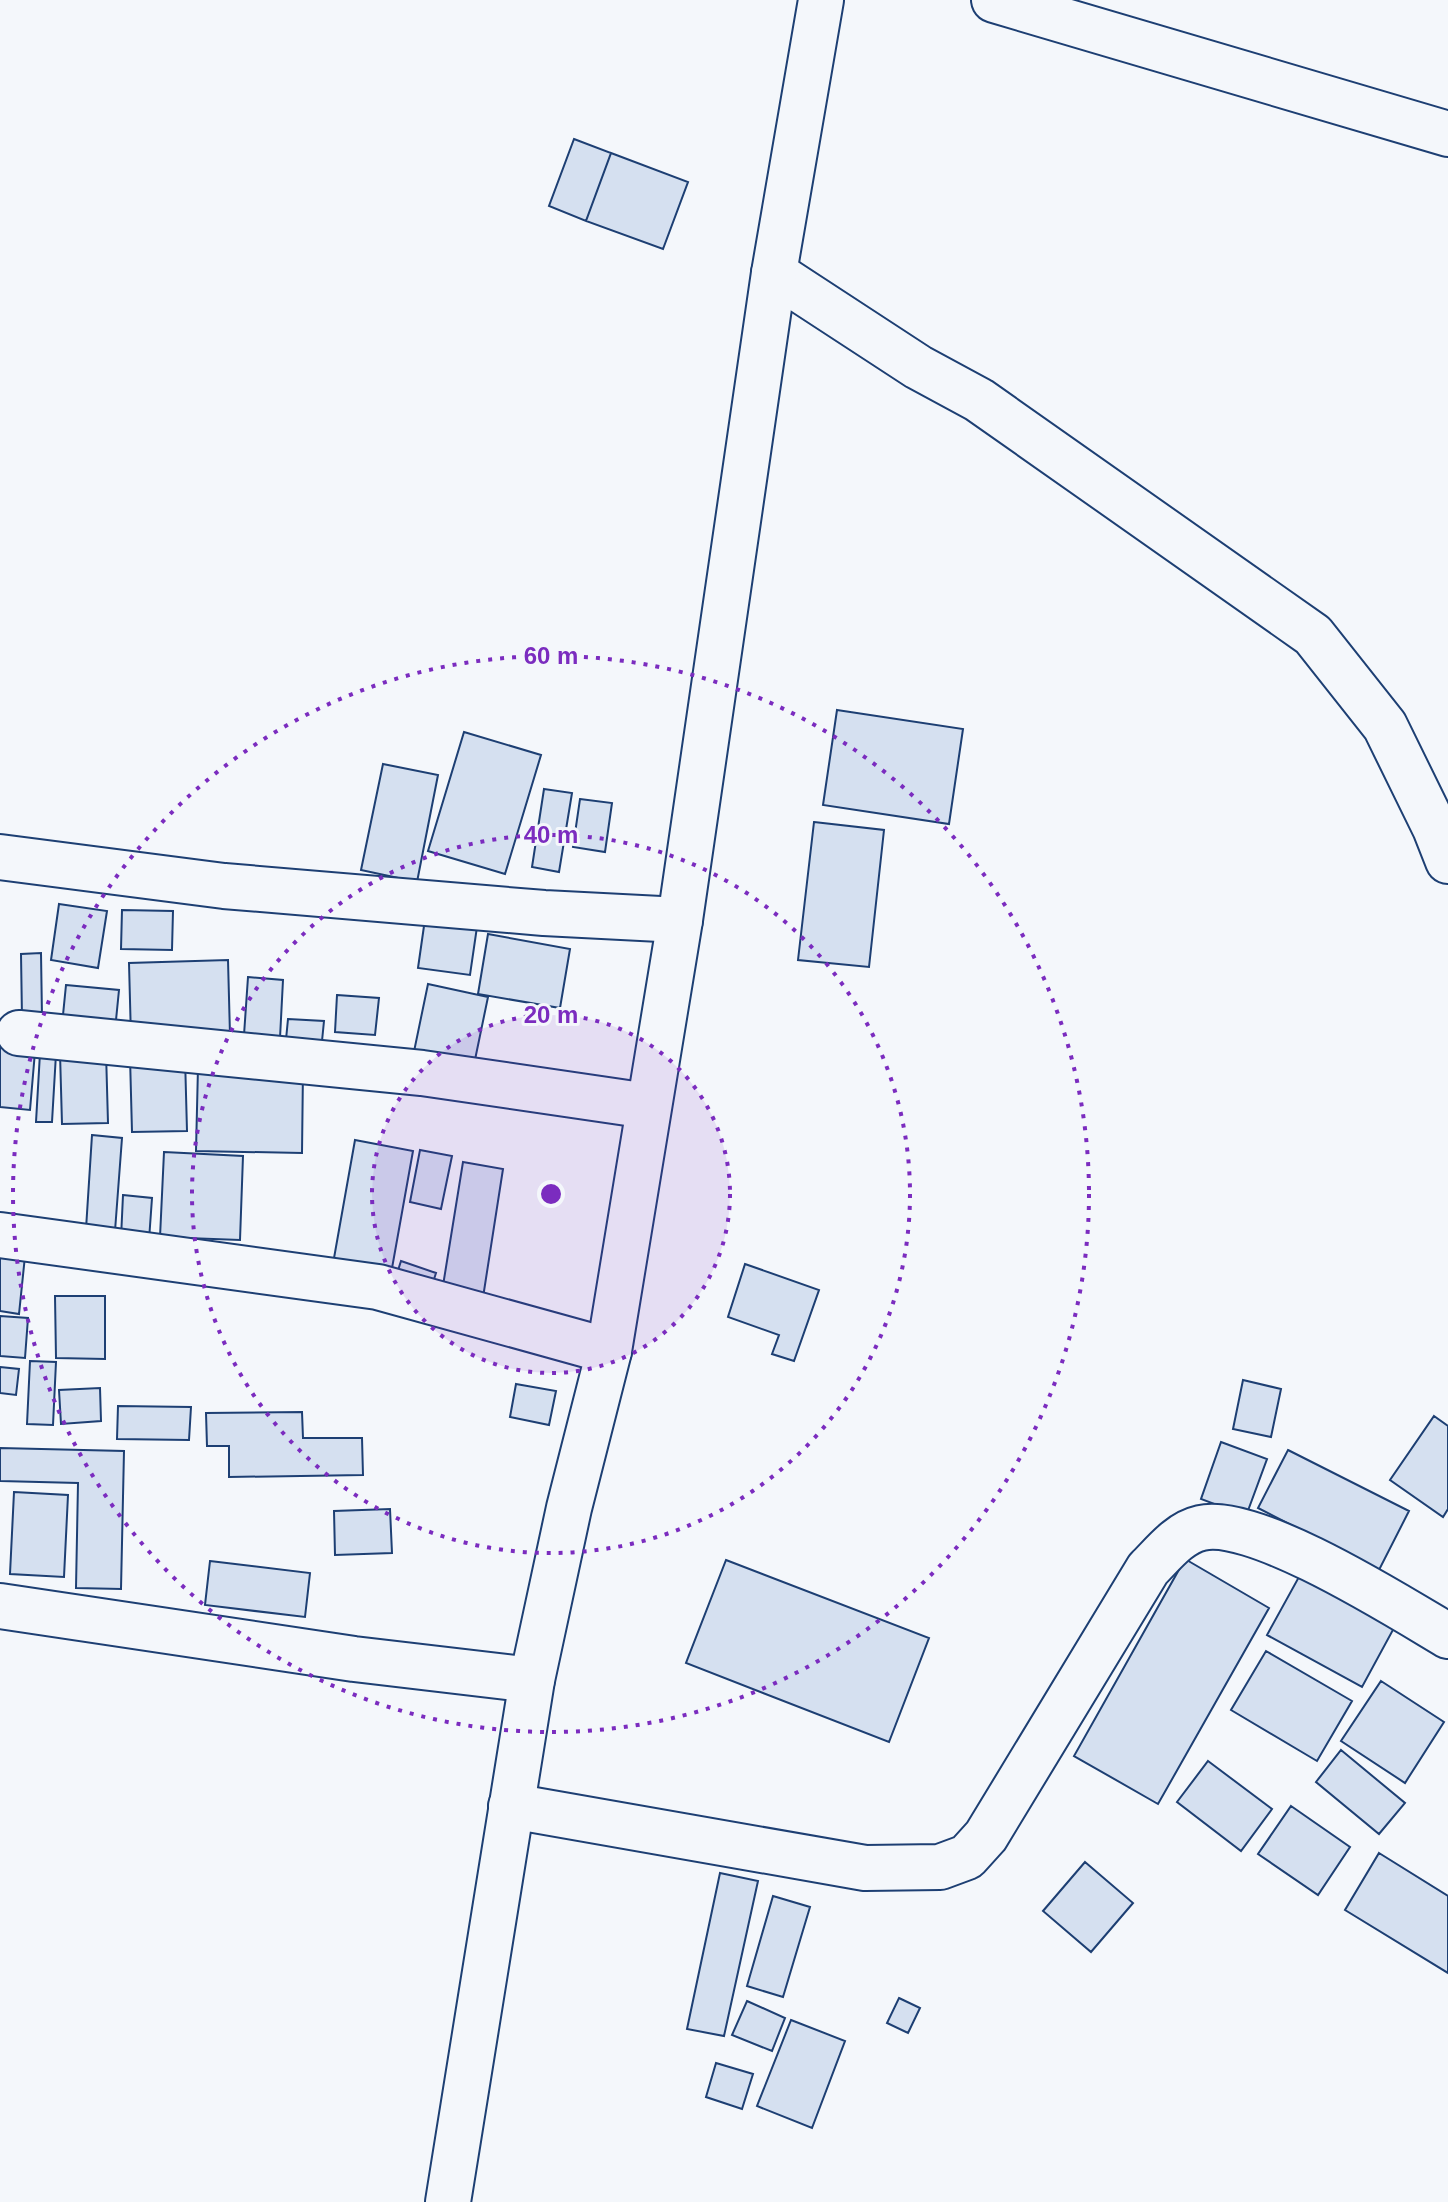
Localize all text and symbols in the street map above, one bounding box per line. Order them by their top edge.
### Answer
text: 60 m [524,642,578,669]
text: 40 m [524,821,578,848]
text: 20 m [524,1001,578,1028]
centre of rings [537,1180,565,1208]

